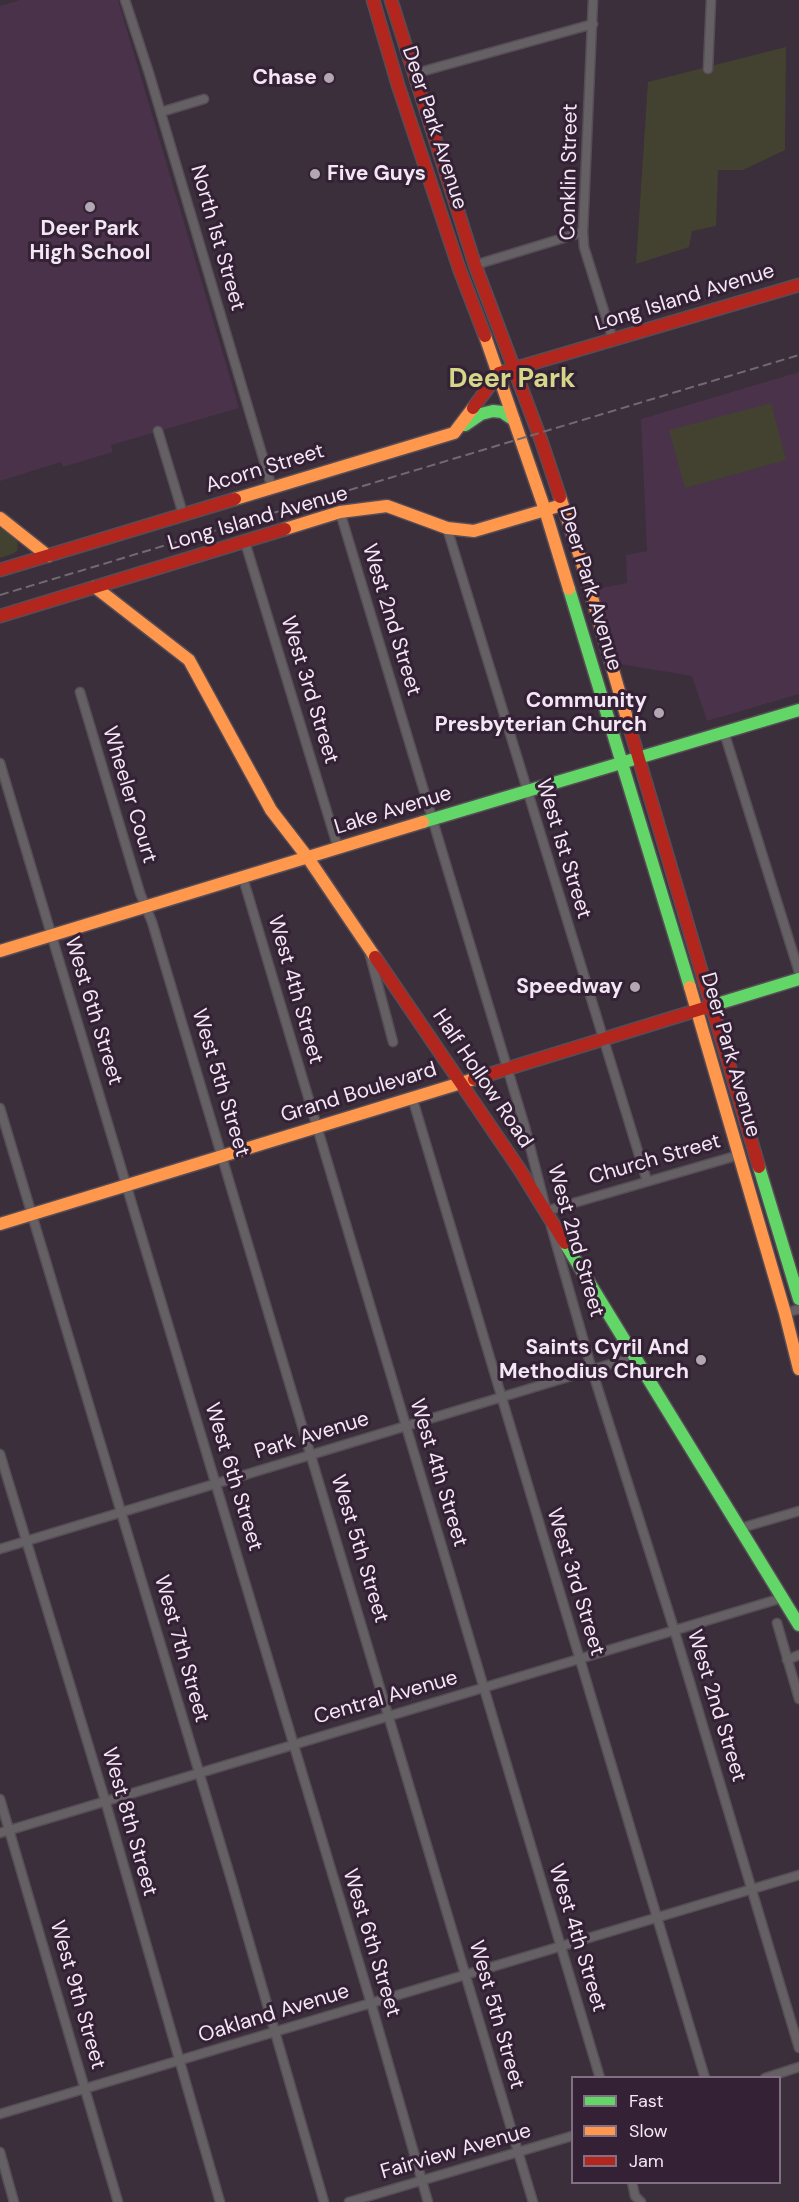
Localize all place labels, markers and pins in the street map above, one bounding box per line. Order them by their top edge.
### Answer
place label: Chase [252,65,317,91]
marker: Chase [322,71,336,85]
place label: Five Guys [327,161,426,187]
marker: Five Guys [308,167,322,181]
marker: Deer Park High School [83,200,97,214]
place label: Deer Park High School [30,216,150,266]
place label: Community Presbyterian Church [435,688,647,738]
marker: Community Presbyterian Church [652,706,666,720]
place label: Speedway [516,974,623,1000]
marker: Speedway [628,980,642,994]
place label: Saints Cyril And Methodius Church [499,1335,689,1385]
marker: Saints Cyril And Methodius Church [694,1353,708,1367]

